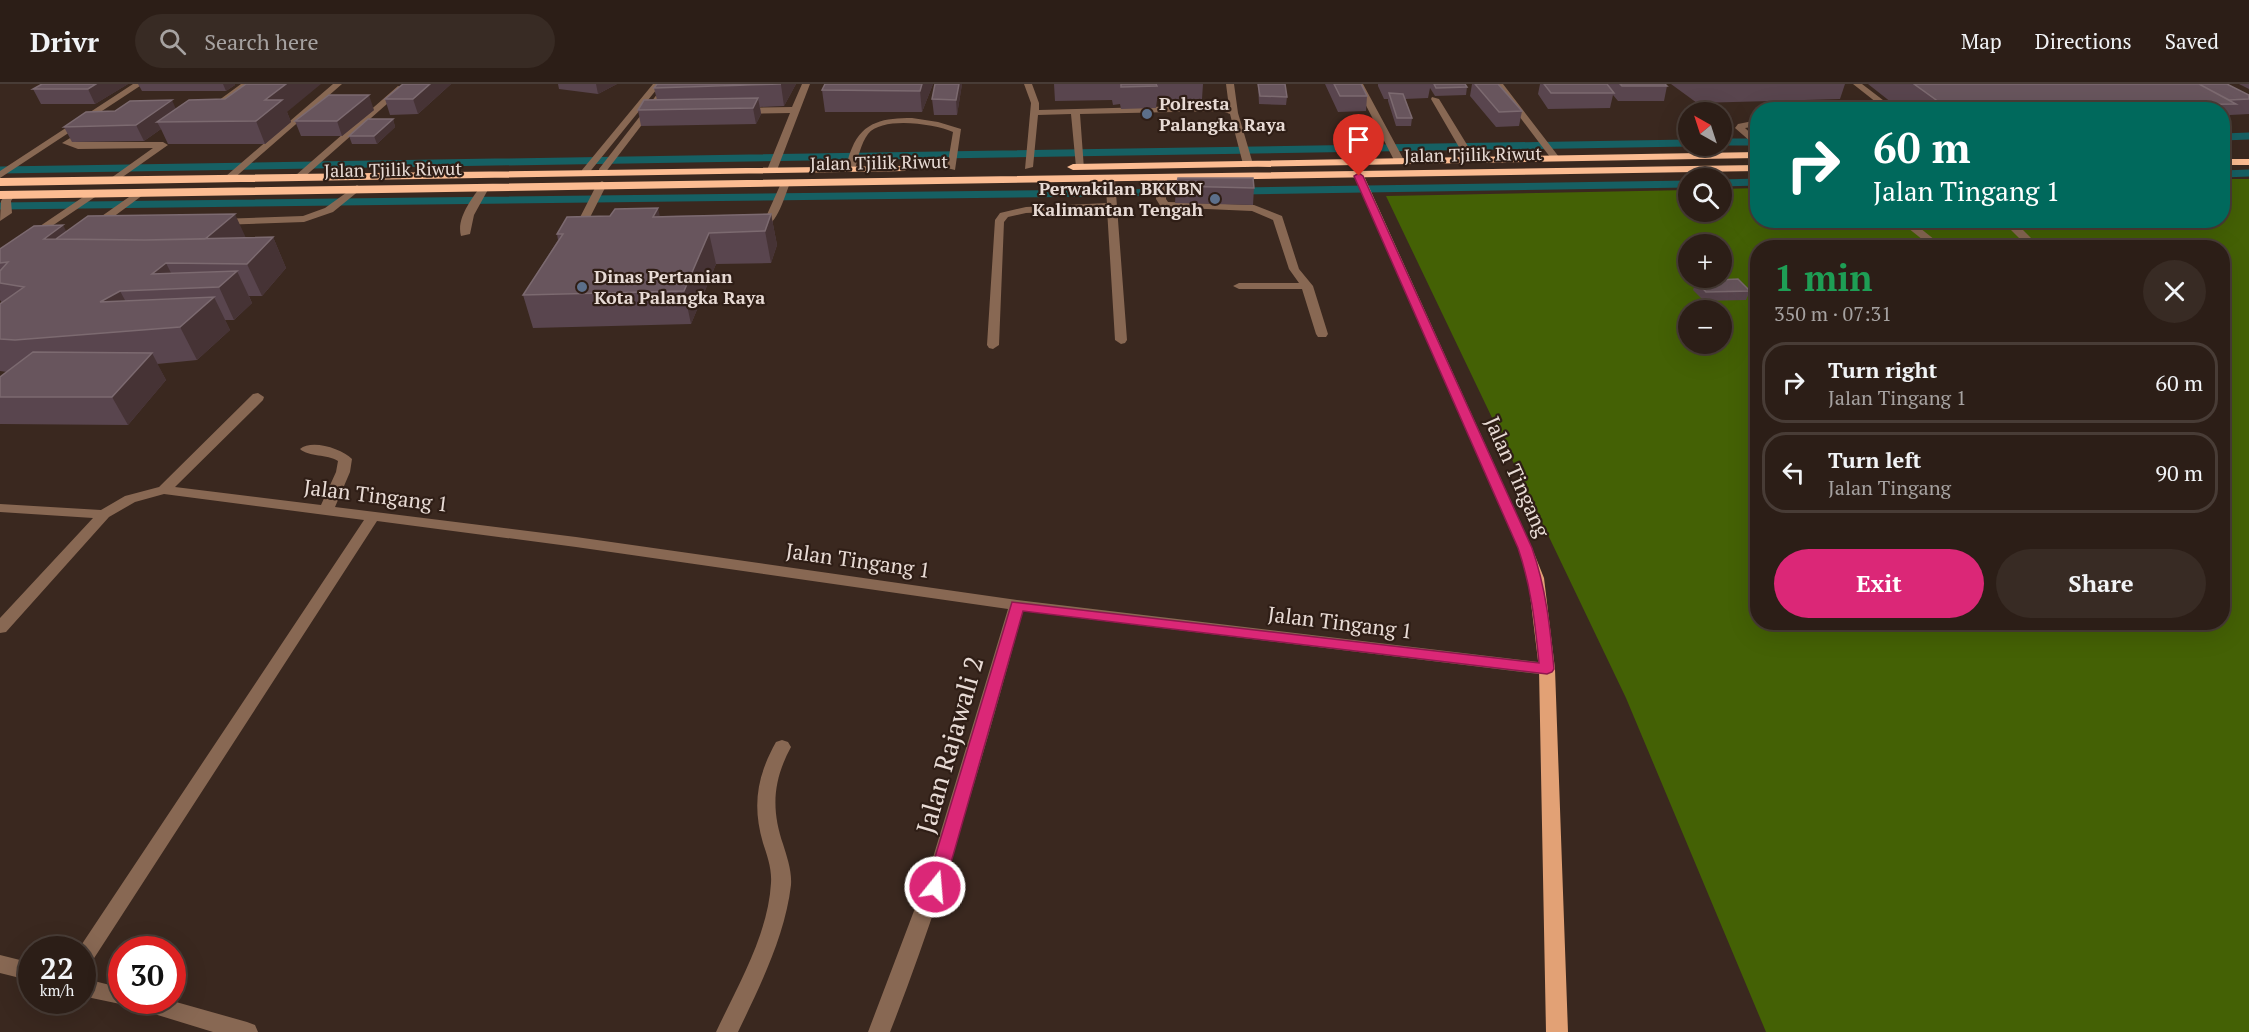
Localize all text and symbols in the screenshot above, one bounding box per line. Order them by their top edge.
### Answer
search box [135,14,555,68]
text: Drivr [30,23,99,60]
icon: search [156,25,189,58]
text: Search here [204,27,319,56]
text: Map [1961,27,2002,55]
text: Directions [2035,27,2132,55]
text: Saved [2165,27,2219,55]
place label: Polresta Palangka Raya [1159,91,1286,136]
north arrow [1678,102,1732,156]
map controls [1678,102,1732,354]
marker: Polresta Palangka Raya [1140,107,1154,121]
pin [1333,114,1384,176]
text: 60 m [1873,119,1971,175]
icon: arrive [1342,123,1375,156]
icon: right [1774,126,1852,204]
street label: Jalan Tjilik Riwut [1404,141,1543,167]
street label: Jalan Tjilik Riwut [810,149,949,175]
street label: Jalan Tjilik Riwut [324,156,463,182]
button: search [1678,168,1732,222]
text: Jalan Tingang 1 [1873,173,2060,209]
place label: Perwakilan BKKBN Kalimantan Tengah [1032,176,1203,221]
marker: Perwakilan BKKBN Kalimantan Tengah [1208,192,1222,206]
button: + [1678,234,1732,288]
text: 1 min [1774,254,1872,301]
button: close [2143,260,2206,323]
place label: Dinas Pertanian Kota Palangka Raya [594,264,765,309]
marker: Dinas Pertanian Kota Palangka Raya [575,280,589,294]
button: − [1678,300,1732,354]
text: 350 m · 07:31 [1774,300,1892,327]
text: Turn right [1828,355,1937,384]
icon: right [1777,366,1810,399]
text: 60 m [2155,368,2203,397]
text: Jalan Tingang 1 [1828,384,1967,411]
street label: Jalan Tingang [1479,412,1557,542]
text: Turn left [1828,445,1921,474]
icon: left [1777,456,1810,489]
text: 90 m [2155,458,2203,487]
street label: Jalan Tingang 1 [302,472,450,518]
text: Jalan Tingang [1828,474,1951,501]
street label: Jalan Tingang 1 [784,536,932,584]
button: Exit [1774,549,1984,618]
button: Share [1996,549,2206,618]
street label: Jalan Tingang 1 [1266,599,1414,645]
street label: Jalan Rajawali 2 [907,652,991,837]
position arrow [903,855,967,919]
speed limit sign: 30 [108,936,186,1014]
text: 22 [40,948,74,988]
text: km/h [40,980,74,1000]

